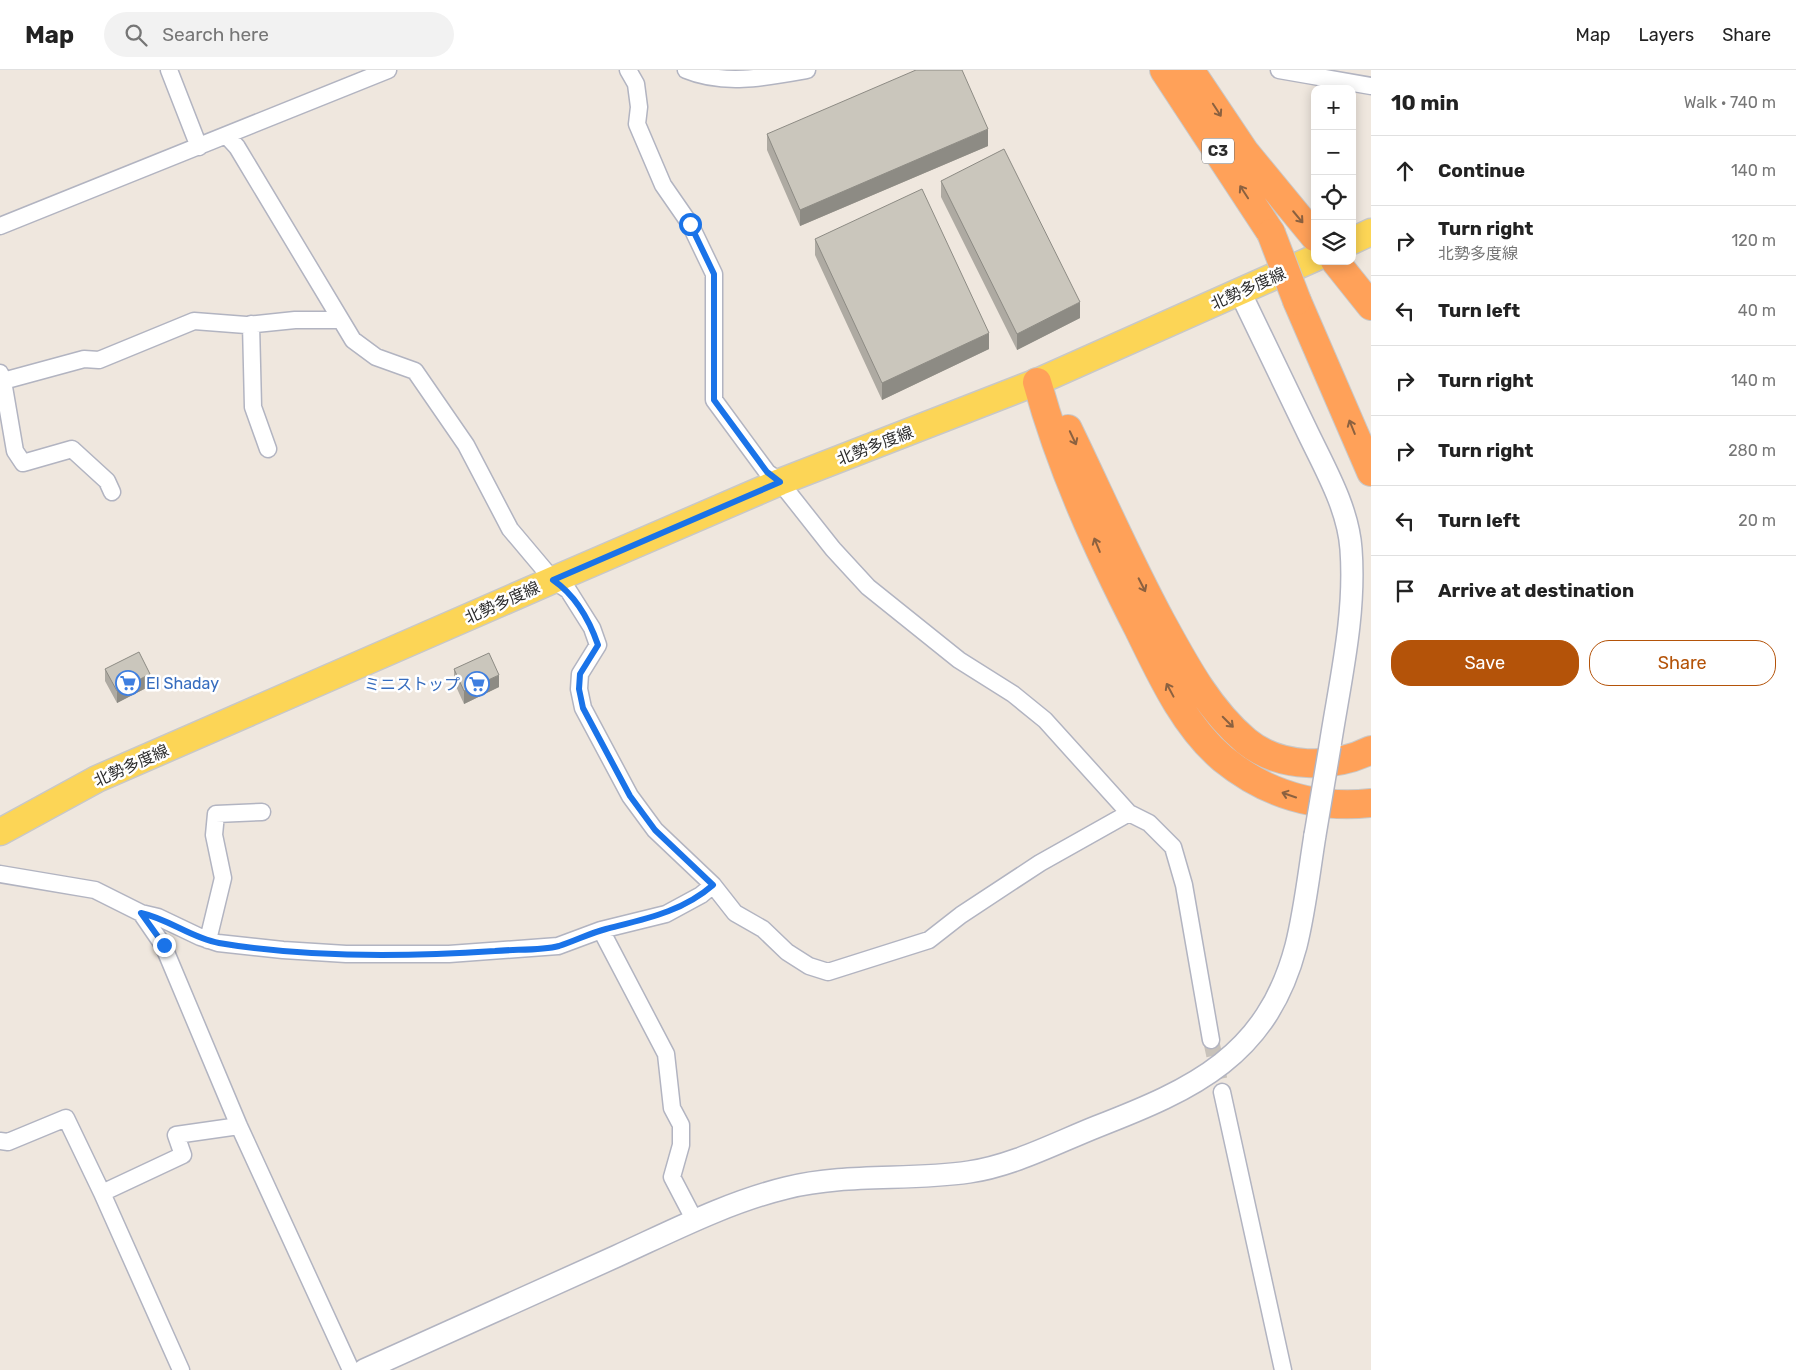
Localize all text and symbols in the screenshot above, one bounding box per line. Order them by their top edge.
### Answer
search box [104,12,454,57]
text: Map [25,21,74,49]
icon: search [122,21,150,49]
text: Search here [162,23,269,46]
text: Map [1576,24,1611,46]
text: Layers [1639,24,1694,46]
text: Share [1722,24,1771,46]
map controls [1311,85,1356,265]
button: + [1311,85,1356,130]
text: 10 min [1391,90,1459,115]
text: Walk · 740 m [1684,93,1776,112]
one-way arrow [1213,103,1223,117]
button: − [1311,130,1356,175]
road number: C3 [1202,138,1234,164]
icon: ahead [1391,157,1419,185]
text: Continue [1438,159,1525,182]
text: 140 m [1731,161,1776,180]
button: locate [1311,175,1356,220]
one-way arrow [1239,186,1249,200]
one-way arrow [1293,210,1304,223]
route start [679,213,702,236]
text: Turn right [1438,217,1533,240]
button: layers [1311,220,1356,265]
icon: right [1391,227,1419,255]
text: 120 m [1731,231,1776,250]
text: 北勢多度線 [1438,244,1518,263]
street label: 北勢多度線 [1208,264,1289,313]
icon: left [1391,297,1419,325]
text: Turn left [1438,299,1520,322]
text: 40 m [1738,301,1776,320]
icon: right [1391,367,1419,395]
text: Turn right [1438,369,1533,392]
text: 140 m [1731,371,1776,390]
one-way arrow [1347,420,1357,435]
street label: 北勢多度線 [834,422,916,469]
one-way arrow [1068,430,1078,445]
icon: right [1391,437,1419,465]
text: Turn right [1438,439,1533,462]
text: 280 m [1728,441,1776,460]
icon: left [1391,507,1419,535]
text: Turn left [1438,509,1520,532]
text: 20 m [1738,511,1776,530]
one-way arrow [1092,538,1102,553]
one-way arrow [1138,577,1147,592]
icon: arrive [1391,577,1419,605]
street label: 北勢多度線 [462,578,543,627]
text: Arrive at destination [1438,579,1634,602]
button: Save [1391,640,1579,686]
button: Share [1589,640,1776,686]
supermarket icon: El Shaday [115,670,141,696]
supermarket icon: ミニストップ [464,671,490,697]
place label: El Shaday [146,674,219,693]
place label: ミニストップ [364,675,460,694]
one-way arrow [1165,683,1174,698]
one-way arrow [1221,716,1233,728]
street label: 北勢多度線 [91,741,172,790]
one-way arrow [1281,790,1297,799]
route end [153,934,176,957]

